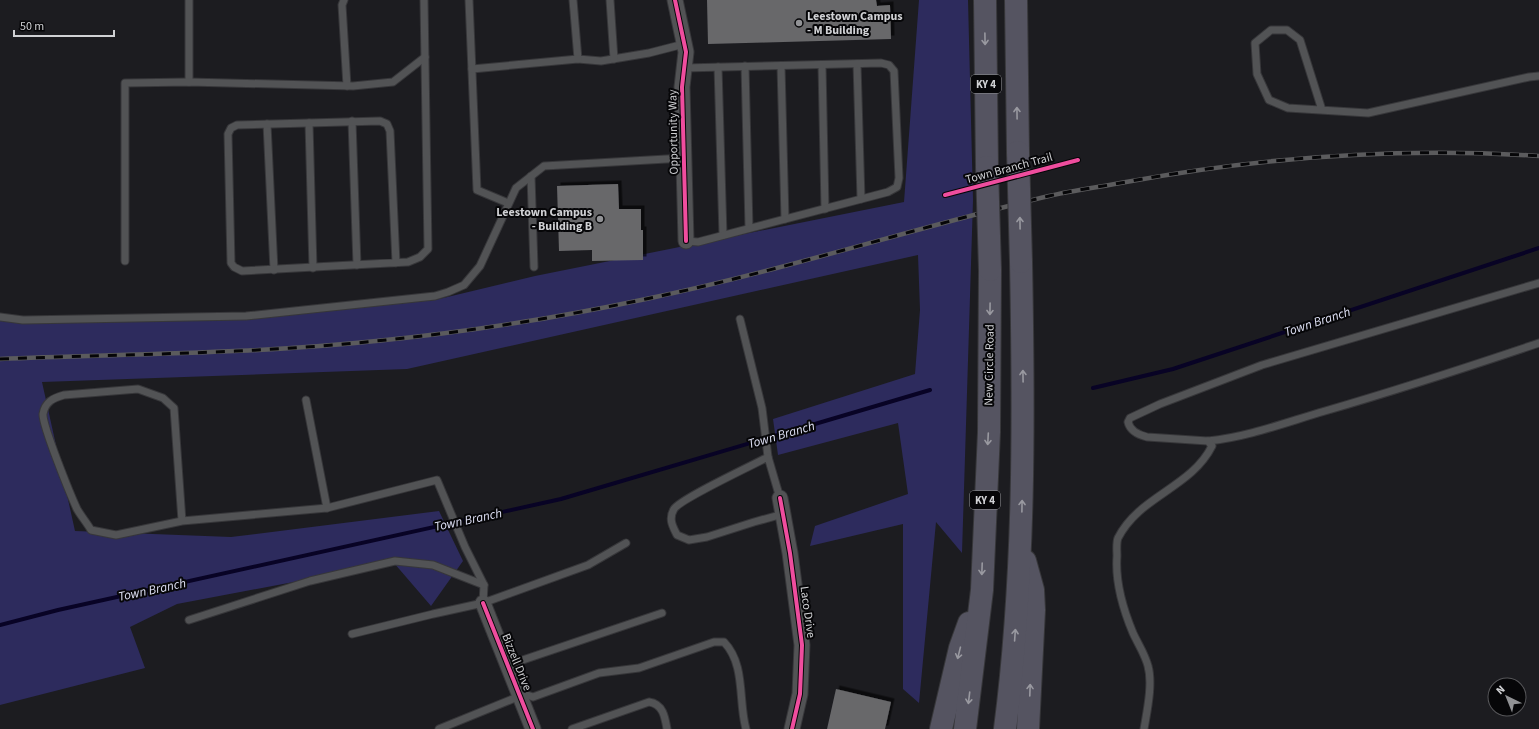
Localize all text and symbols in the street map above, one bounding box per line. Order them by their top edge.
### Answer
place label: Leestown Campus - M Building [807,8,903,39]
scale bar [14,12,114,38]
text: 50 m [20,18,44,35]
marker: Leestown Campus - M Building [794,18,804,28]
one-way arrow [981,32,989,45]
road number: KY 4 [971,75,1001,93]
street label: Opportunity Way [664,89,683,175]
one-way arrow [1014,107,1021,120]
street label: Town Branch Trail [964,149,1055,188]
place label: Leestown Campus - Building B [496,204,592,235]
marker: Leestown Campus - Building B [595,214,605,224]
one-way arrow [1016,217,1023,230]
one-way arrow [986,302,994,315]
water label: Town Branch [1282,303,1353,341]
street label: New Circle Road [980,324,999,406]
one-way arrow [1019,370,1027,383]
water label: Town Branch [746,417,817,453]
one-way arrow [985,432,992,445]
road number: KY 4 [970,491,1000,509]
one-way arrow [1018,500,1025,513]
water label: Town Branch [433,504,504,536]
one-way arrow [979,562,986,575]
water label: Town Branch [117,574,188,606]
street label: Laco Drive [795,585,820,639]
one-way arrow [1011,629,1019,642]
street label: Bizzell Drive [497,631,536,693]
one-way arrow [954,647,962,660]
north arrow [1487,677,1527,717]
text: N [1493,682,1508,698]
one-way arrow [1026,684,1033,697]
one-way arrow [965,691,973,704]

